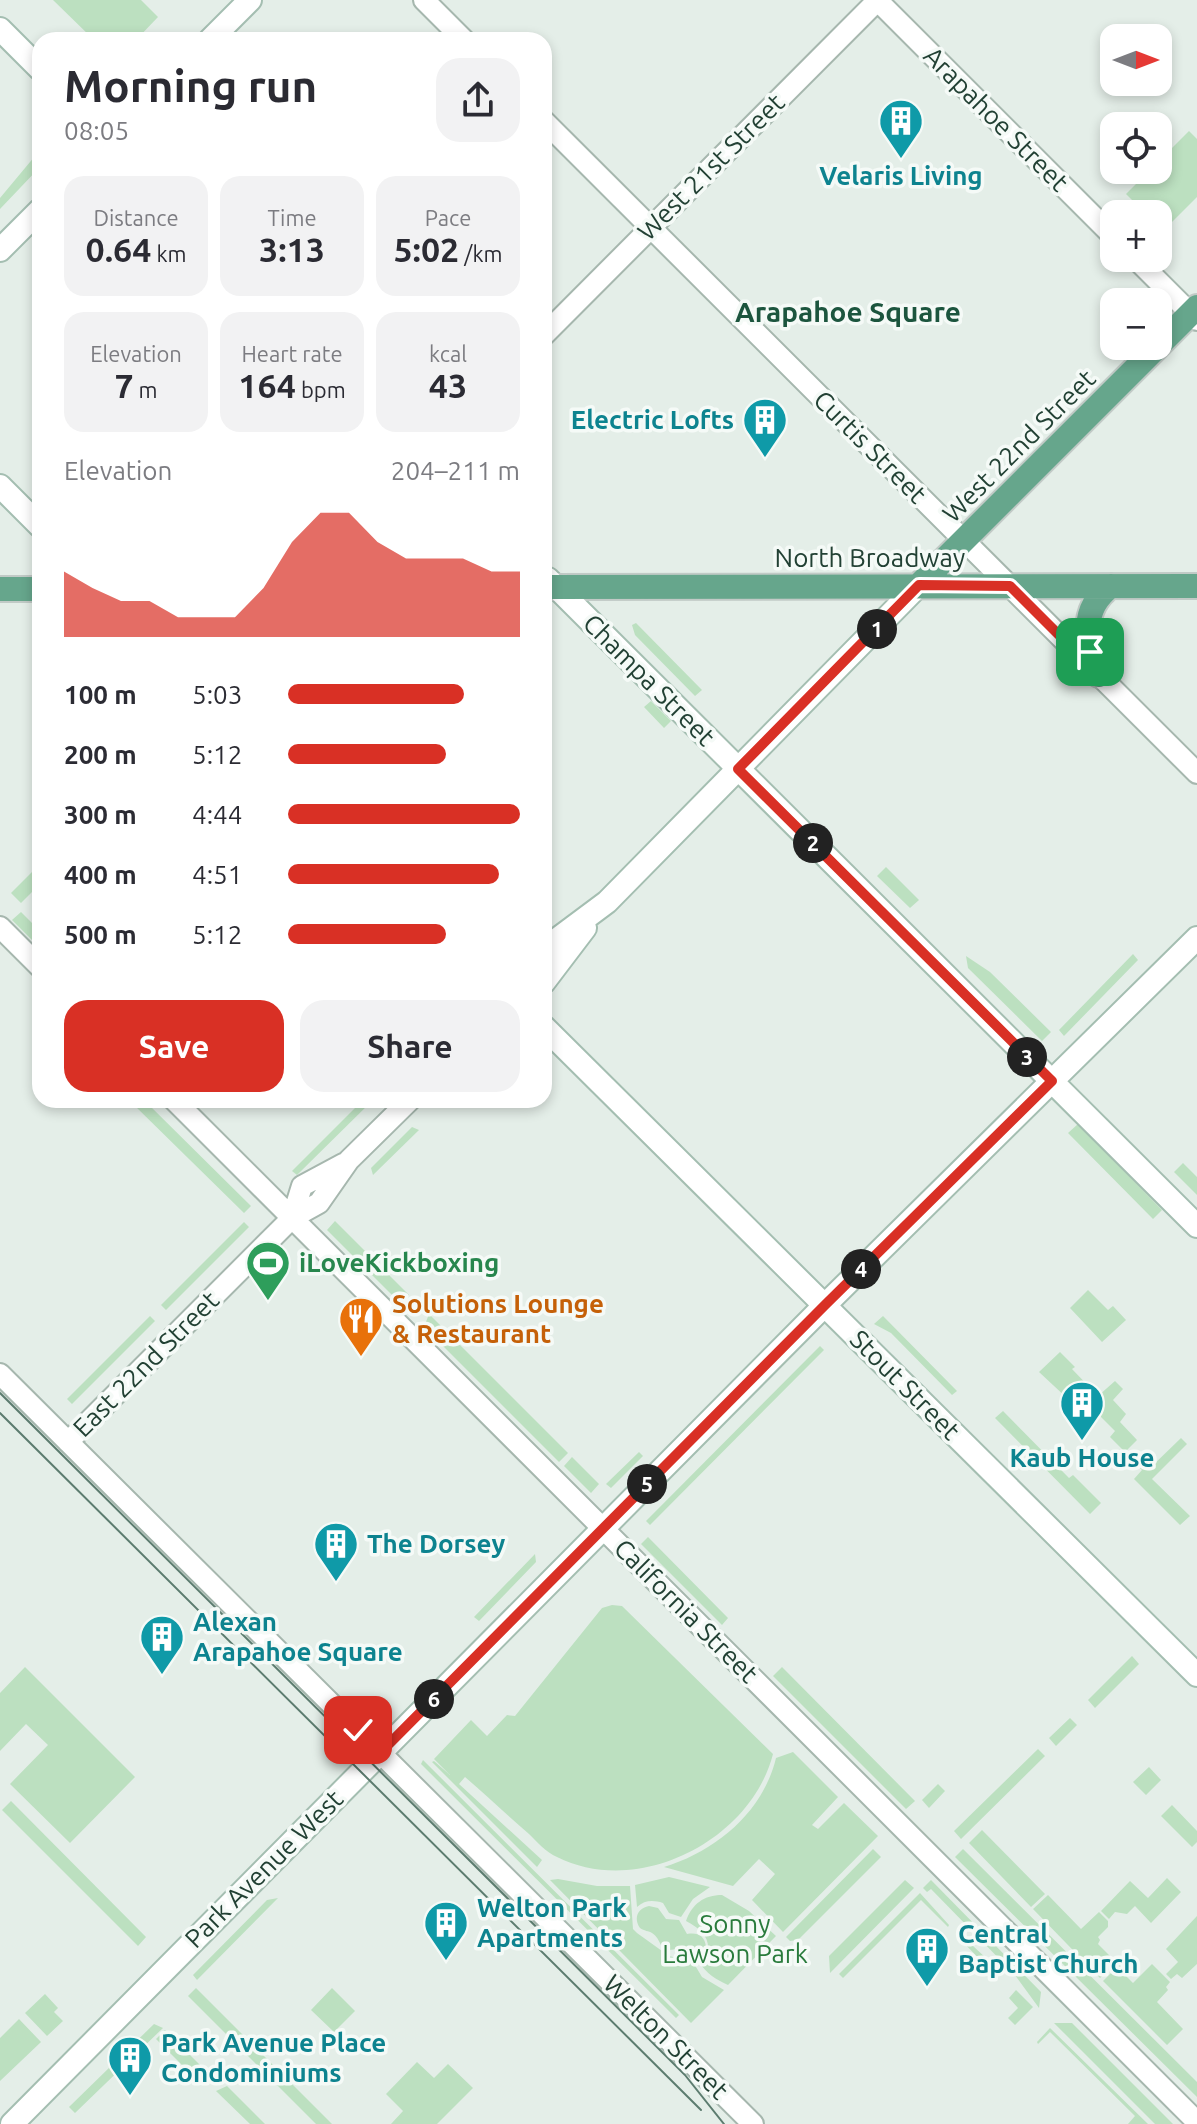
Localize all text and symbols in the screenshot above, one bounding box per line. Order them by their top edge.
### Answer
north arrow [1100,24,1172,96]
map controls [1100,24,1172,360]
street label: Arapahoe Street [918,41,1074,197]
button: share [436,58,520,142]
text: Morning run [64,61,317,110]
street label: West 21st Street [632,88,790,246]
building icon: Velaris Living [877,97,925,160]
button: locate [1100,112,1172,184]
text: 08:05 [64,116,129,145]
place label: Velaris Living [819,161,983,190]
button: + [1100,200,1172,272]
text: Distance [93,205,179,230]
text: Time [267,205,317,230]
text: Pace [425,205,471,230]
text: 0.64 [85,230,151,268]
text: 3:13 [259,230,325,268]
text: 5:02 [393,230,459,268]
text: km [151,241,187,266]
text: /km [459,241,503,266]
button: − [1100,288,1172,360]
district label: Arapahoe Square [735,296,961,327]
text: Elevation [90,341,182,366]
text: Heart rate [241,341,343,366]
text: kcal [429,341,467,366]
street label: West 22nd Street [936,363,1101,528]
text: 7 [114,366,134,404]
text: 164 [238,366,296,404]
text: 43 [429,366,467,404]
text: m [134,377,158,402]
text: bpm [296,377,346,402]
street label: Curtis Street [808,384,933,509]
building icon: Electric Lofts [741,396,789,459]
place label: Electric Lofts [571,405,734,434]
text: Elevation [64,456,172,485]
text: 204–211 m [391,456,520,485]
street label: North Broadway [775,543,965,572]
street label: Champa Street [578,608,721,751]
pin: 1 [857,609,897,649]
text: 1 [871,616,883,641]
pin [1056,618,1124,686]
icon: arrive [1068,630,1112,674]
text: 100 m [64,680,137,709]
text: 5:03 [192,680,242,709]
text: 200 m [64,740,137,769]
text: 5:12 [192,740,242,769]
text: 300 m [64,800,137,829]
text: 4:44 [192,800,242,829]
pin: 2 [793,823,833,863]
text: 2 [807,830,819,855]
text: 400 m [64,860,137,889]
text: 4:51 [192,860,242,889]
text: 500 m [64,920,137,949]
text: 5:12 [192,920,242,949]
button: Save [64,1000,284,1092]
button: Share [300,1000,520,1092]
pin: 3 [1007,1037,1047,1077]
text: 3 [1021,1044,1033,1069]
sports icon: iLoveKickboxing [244,1239,292,1302]
place label: iLoveKickboxing [299,1248,499,1277]
pin: 4 [841,1249,881,1289]
text: 4 [855,1256,867,1281]
street label: East 22nd Street [67,1285,224,1442]
place label: Solutions Lounge & Restaurant [392,1289,604,1348]
restaurant icon: Solutions Lounge & Restaurant [337,1295,385,1358]
street label: Stout Street [845,1324,966,1445]
building icon: Kaub House [1058,1379,1106,1442]
place label: Kaub House [1009,1443,1155,1472]
pin: 5 [627,1464,667,1504]
text: 5 [641,1471,653,1496]
building icon: The Dorsey [312,1520,360,1583]
place label: The Dorsey [367,1529,505,1558]
street label: California Street [609,1533,764,1688]
place label: Alexan Arapahoe Square [193,1607,403,1666]
building icon: Alexan Arapahoe Square [138,1613,186,1676]
pin: 6 [414,1679,454,1719]
text: 6 [428,1686,440,1711]
pin [324,1696,392,1764]
icon: check [336,1708,380,1752]
street label: Park Avenue West [179,1784,348,1953]
place label: Welton Park Apartments [477,1893,627,1952]
building icon: Welton Park Apartments [422,1899,470,1962]
park label: Sonny Lawson Park [662,1909,808,1968]
place label: Central Baptist Church [958,1919,1139,1978]
building icon: Central Baptist Church [903,1925,951,1988]
street label: Welton Street [598,1969,734,2105]
place label: Park Avenue Place Condominiums [161,2028,386,2087]
building icon: Park Avenue Place Condominiums [106,2034,154,2097]

